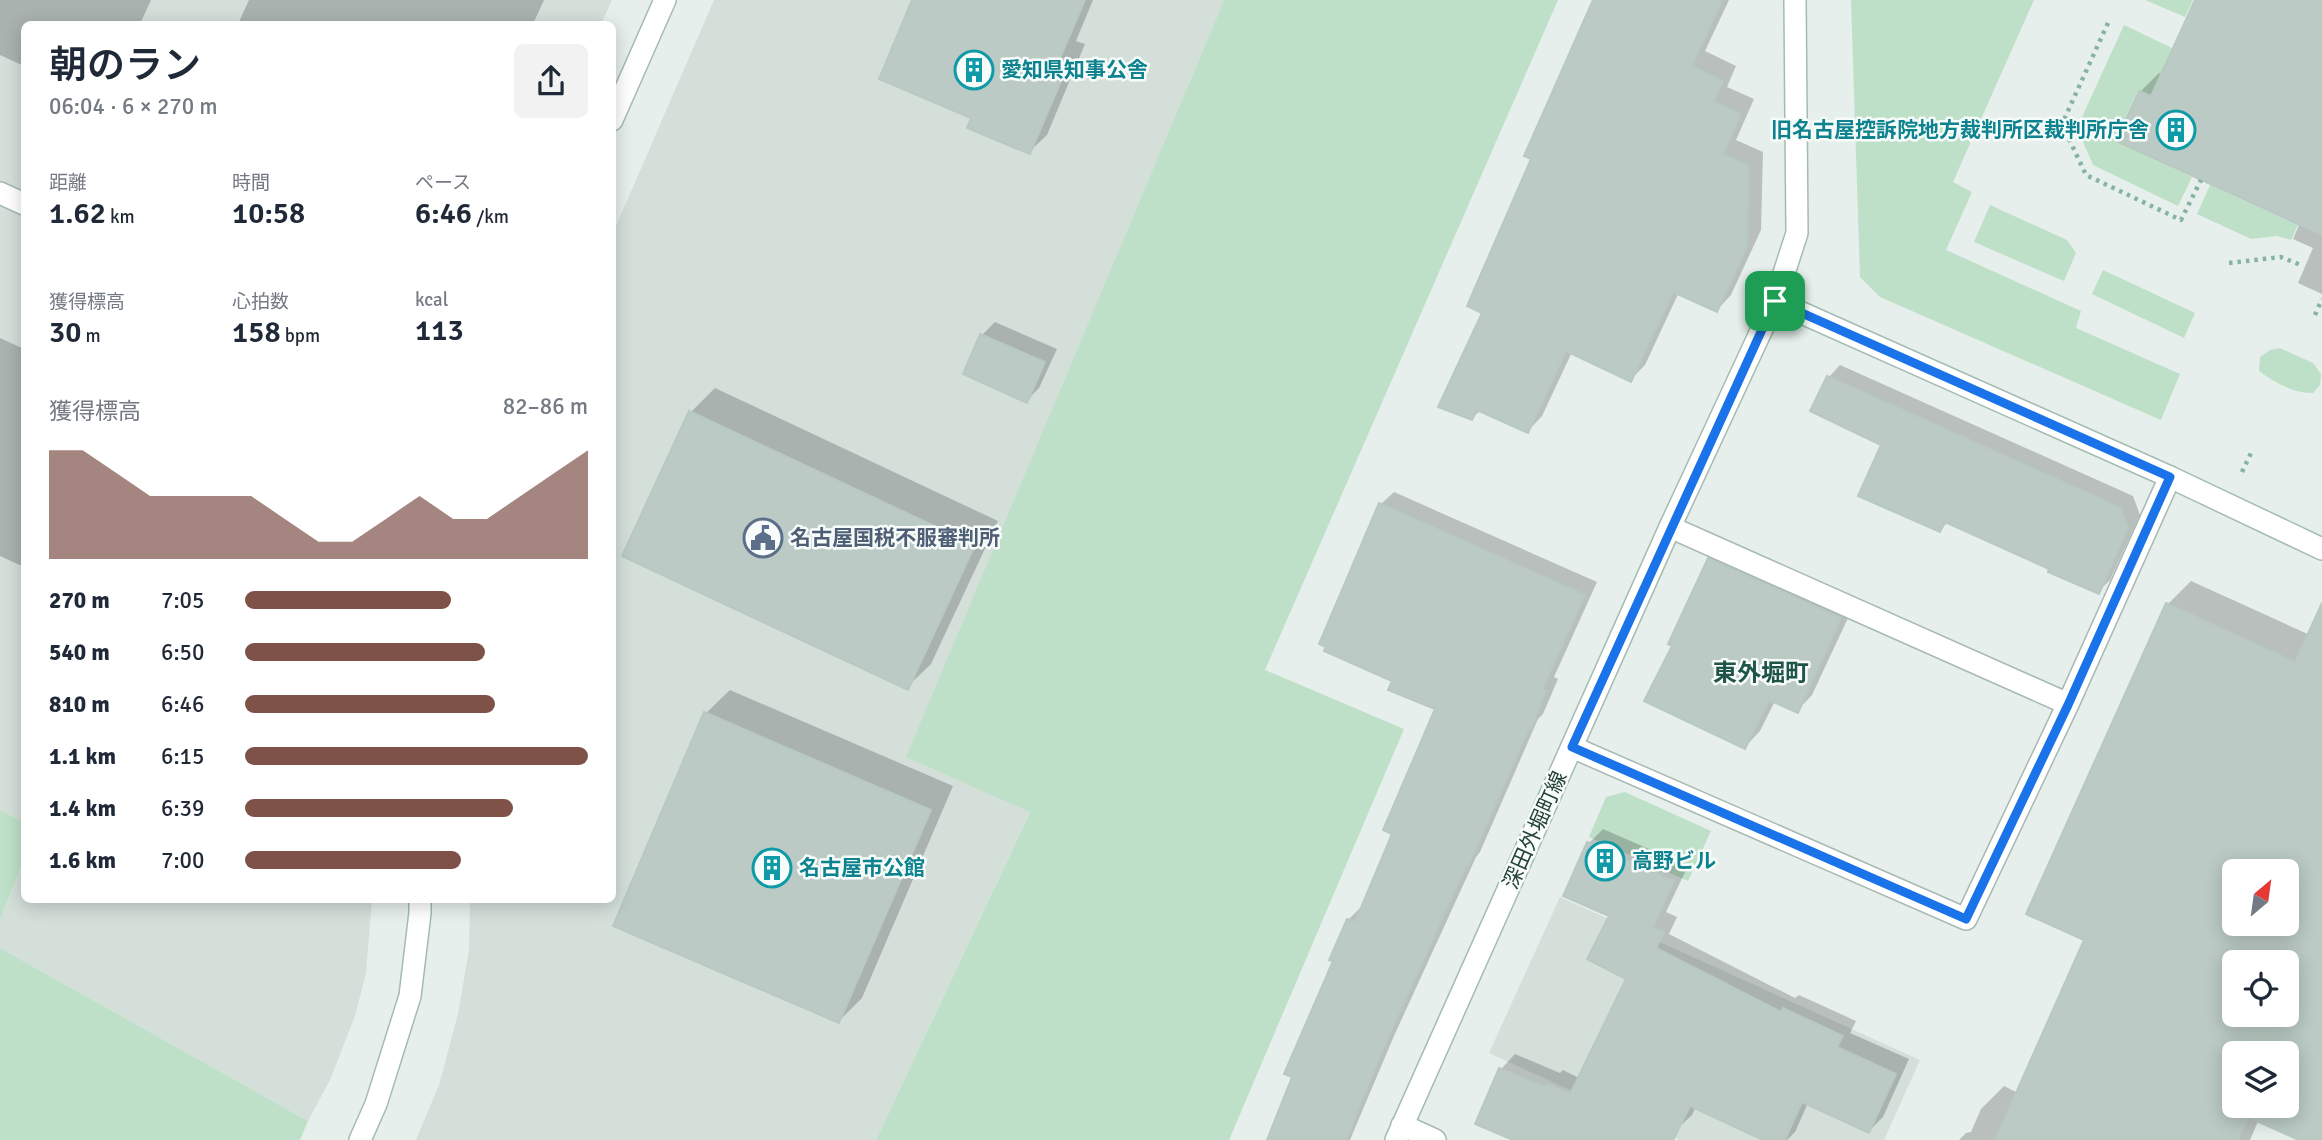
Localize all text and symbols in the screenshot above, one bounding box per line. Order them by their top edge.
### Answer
text: 朝のラン [49,42,201,89]
button: share [514,44,588,118]
building icon: 愛知県知事公舎 [953,49,995,91]
place label: 愛知県知事公舎 [1001,57,1148,83]
text: 06:04 · 6 × 270 m [49,92,218,121]
building icon: 旧名古屋控訴院地方裁判所区裁判所庁舎 [2155,109,2197,151]
place label: 旧名古屋控訴院地方裁判所区裁判所庁舎 [1771,117,2149,143]
text: 距離 [49,171,87,195]
text: 時間 [232,171,270,195]
text: ペース [415,171,471,195]
text: 1.62 [49,195,106,232]
text: 10:58 [232,195,305,232]
text: 6:46 [415,195,472,232]
text: km [106,205,135,229]
text: /km [472,205,509,229]
pin [1745,271,1805,331]
icon: arrive [1756,282,1794,320]
text: kcal [415,288,448,312]
text: 獲得標高 [49,290,125,314]
text: 心拍数 [232,290,289,314]
text: 113 [415,312,464,349]
text: 30 [49,314,81,351]
text: 158 [232,314,281,351]
text: m [81,324,101,348]
text: bpm [281,324,320,348]
text: 82–86 m [503,392,588,421]
text: 獲得標高 [49,397,141,426]
public building icon: 名古屋国税不服審判所 [742,517,784,559]
place label: 名古屋国税不服審判所 [790,525,1000,551]
text: 270 m [49,586,110,615]
text: 7:05 [161,586,204,615]
text: 540 m [49,638,110,667]
text: 6:50 [161,638,204,667]
district label: 東外堀町 [1713,658,1809,688]
text: 810 m [49,690,110,719]
text: 6:46 [161,690,204,719]
text: 1.1 km [49,742,116,771]
text: 6:15 [161,742,204,771]
street label: 深田外堀町線 [1497,767,1573,893]
text: 1.4 km [49,794,116,823]
text: 6:39 [161,794,204,823]
building icon: 高野ビル [1584,840,1626,882]
text: 1.6 km [49,846,116,875]
text: 7:00 [161,846,204,875]
building icon: 名古屋市公館 [751,847,793,889]
place label: 高野ビル [1632,848,1716,874]
place label: 名古屋市公館 [799,855,925,881]
north arrow [2222,859,2300,936]
map controls [2222,859,2299,1118]
button: locate [2222,950,2299,1027]
button: layers [2222,1041,2299,1118]

